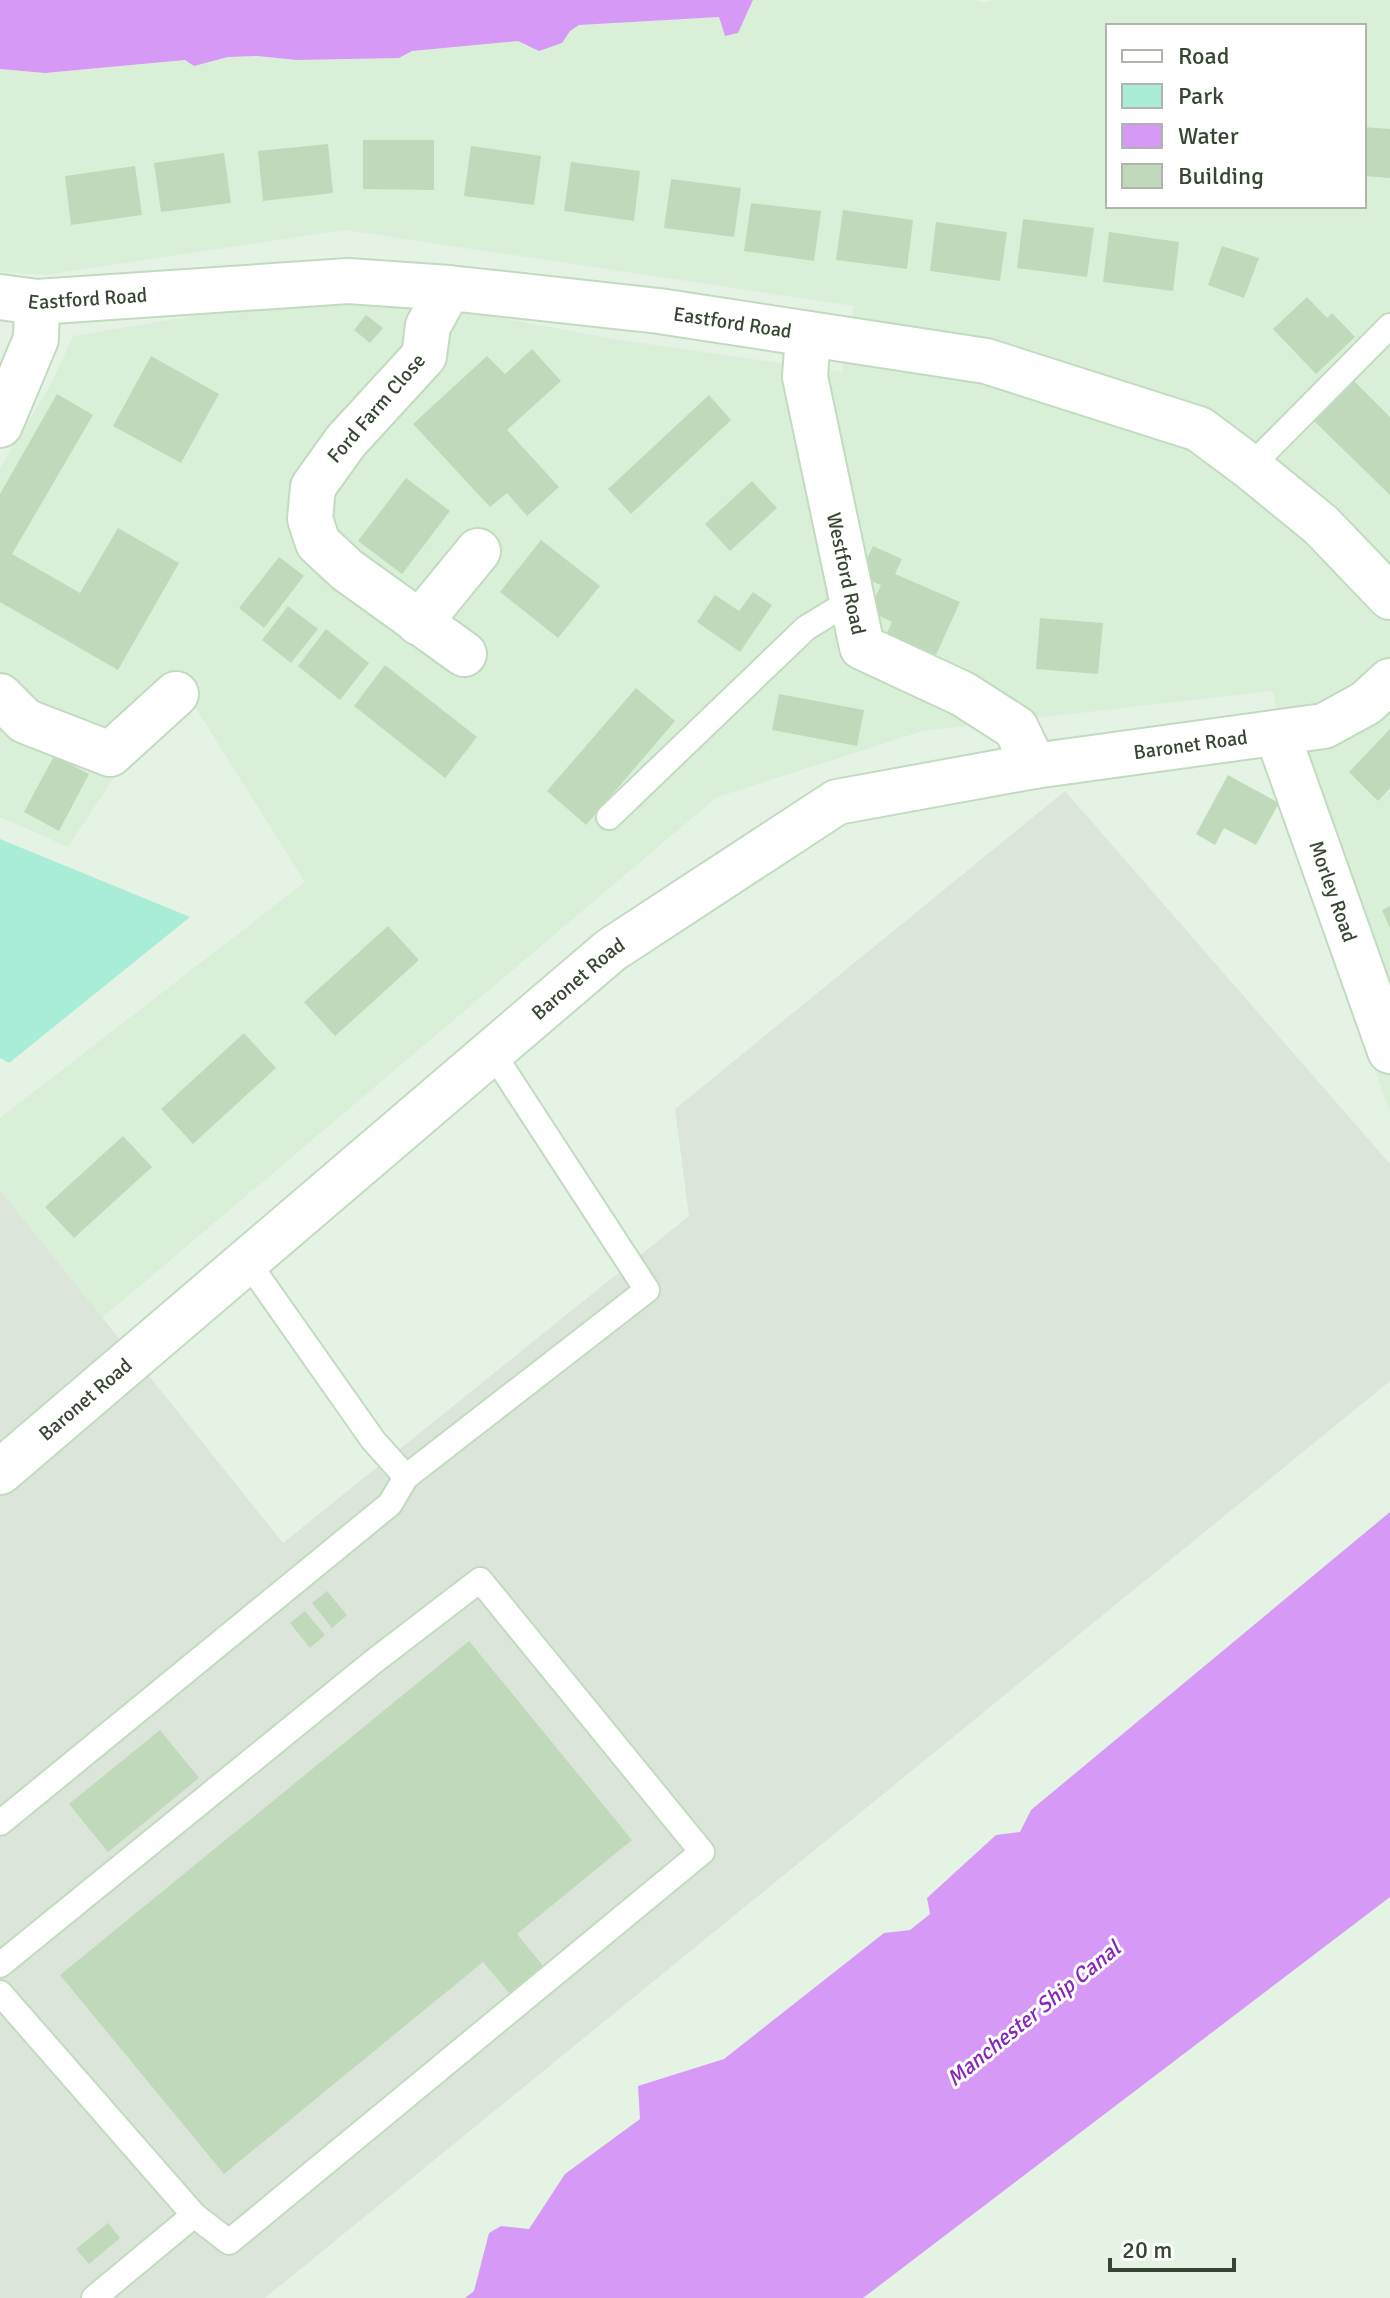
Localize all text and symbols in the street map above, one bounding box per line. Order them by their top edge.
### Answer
legend [1106,24,1366,208]
text: Road [1178,41,1229,71]
text: Park [1178,81,1224,111]
text: Water [1178,121,1239,151]
text: Building [1178,161,1264,191]
street label: Eastford Road [26,283,148,315]
street label: Eastford Road [672,301,793,344]
street label: Ford Farm Close [322,348,431,468]
street label: Westford Road [821,510,871,637]
street label: Baronet Road [1132,725,1249,765]
street label: Morley Road [1303,837,1362,946]
street label: Baronet Road [526,932,630,1026]
street label: Baronet Road [34,1353,137,1446]
water label: Manchester Ship Canal [941,1934,1127,2092]
scale bar [1110,2222,1234,2272]
text: 20 m [1122,2235,1172,2265]

